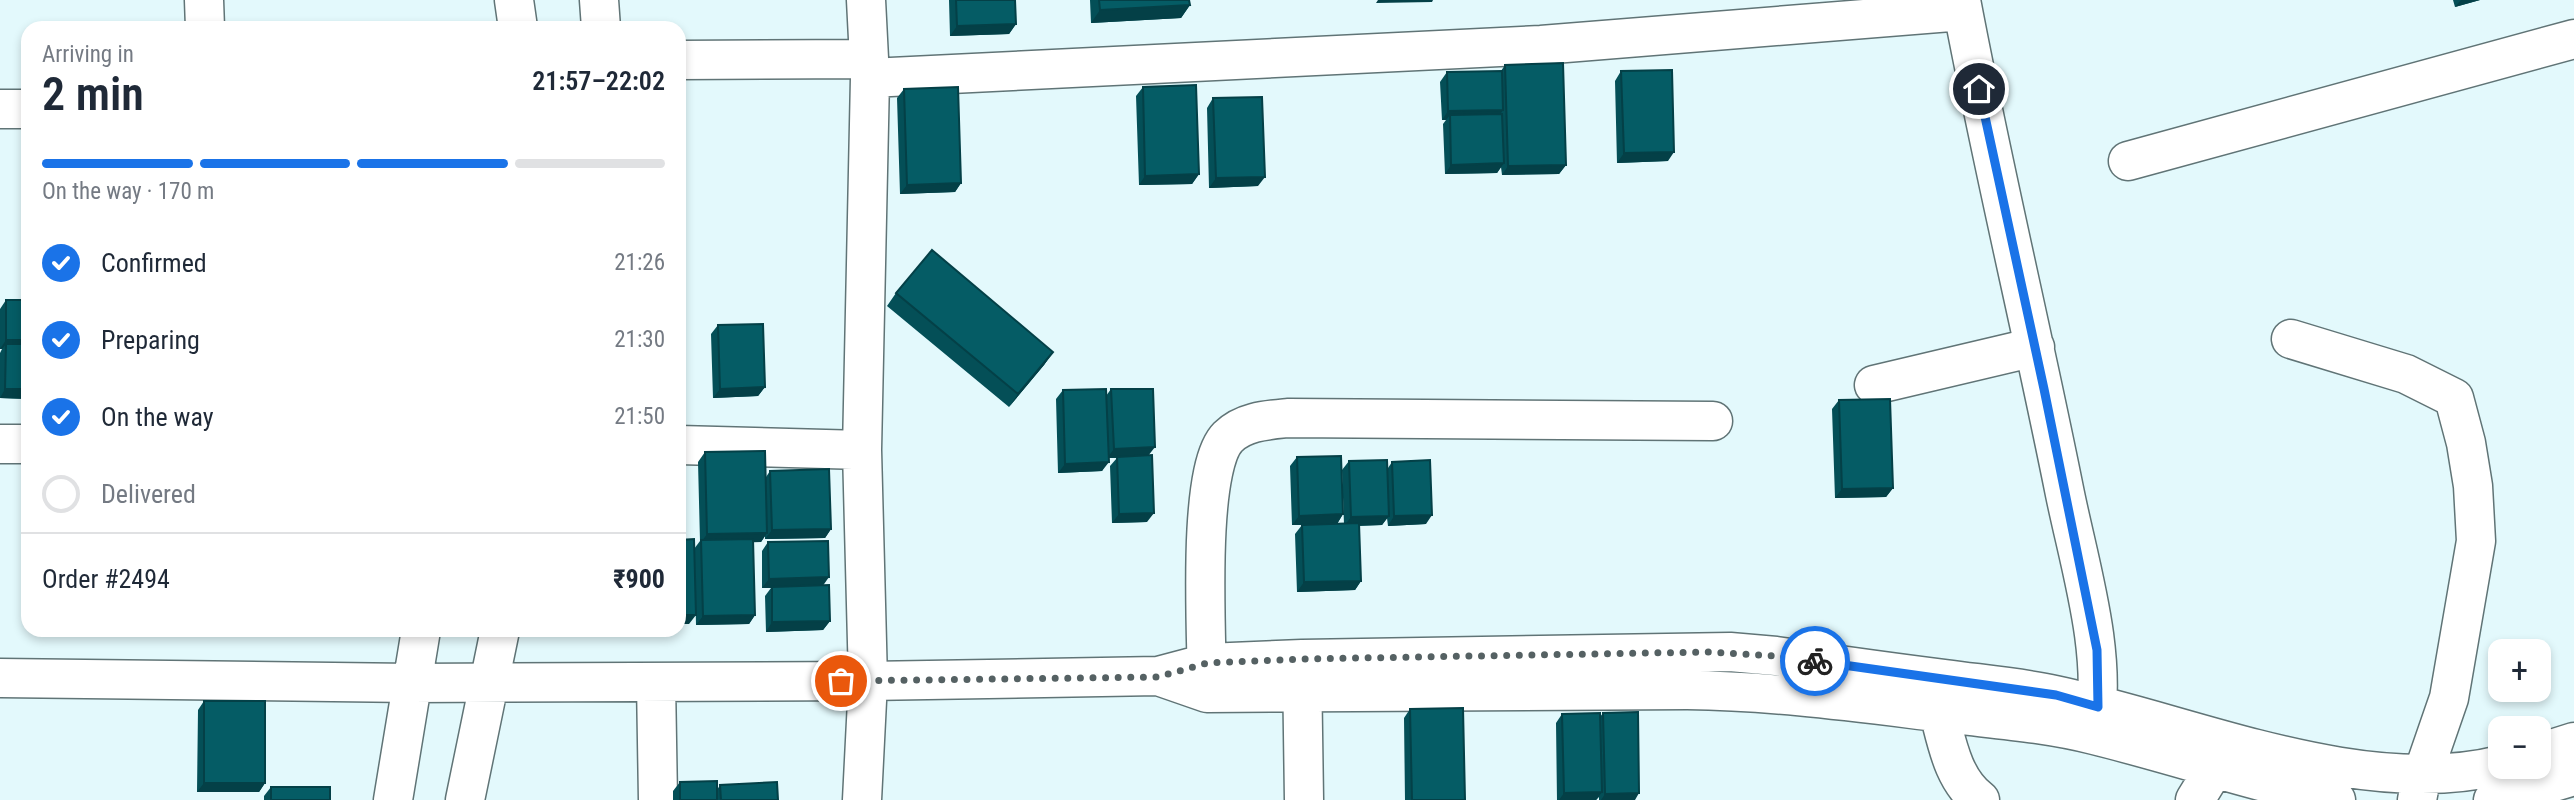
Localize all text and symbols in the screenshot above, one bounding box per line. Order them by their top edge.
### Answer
text: Arriving in [42,41,134,68]
pin [1949,59,2009,119]
text: 21:57–22:02 [532,66,665,96]
text: 2 min [42,67,144,121]
icon: home [1960,70,1998,108]
text: On the way · 170 m [42,178,214,205]
icon: check [42,244,80,282]
text: Confirmed [101,248,207,278]
text: 21:26 [614,249,665,276]
icon: check [42,321,80,359]
text: Preparing [101,325,200,355]
text: 21:30 [614,326,665,353]
icon: check [42,398,80,436]
text: On the way [101,402,214,432]
text: 21:50 [614,403,665,430]
text: Delivered [101,479,196,509]
text: Order #2494 [42,564,170,594]
text: ₹900 [613,564,665,594]
courier [1780,626,1850,696]
map controls [2488,639,2551,779]
button: + [2488,639,2551,702]
icon: bike [1796,642,1834,680]
pin [811,651,871,711]
icon: bag [822,662,860,700]
button: − [2488,716,2551,779]

